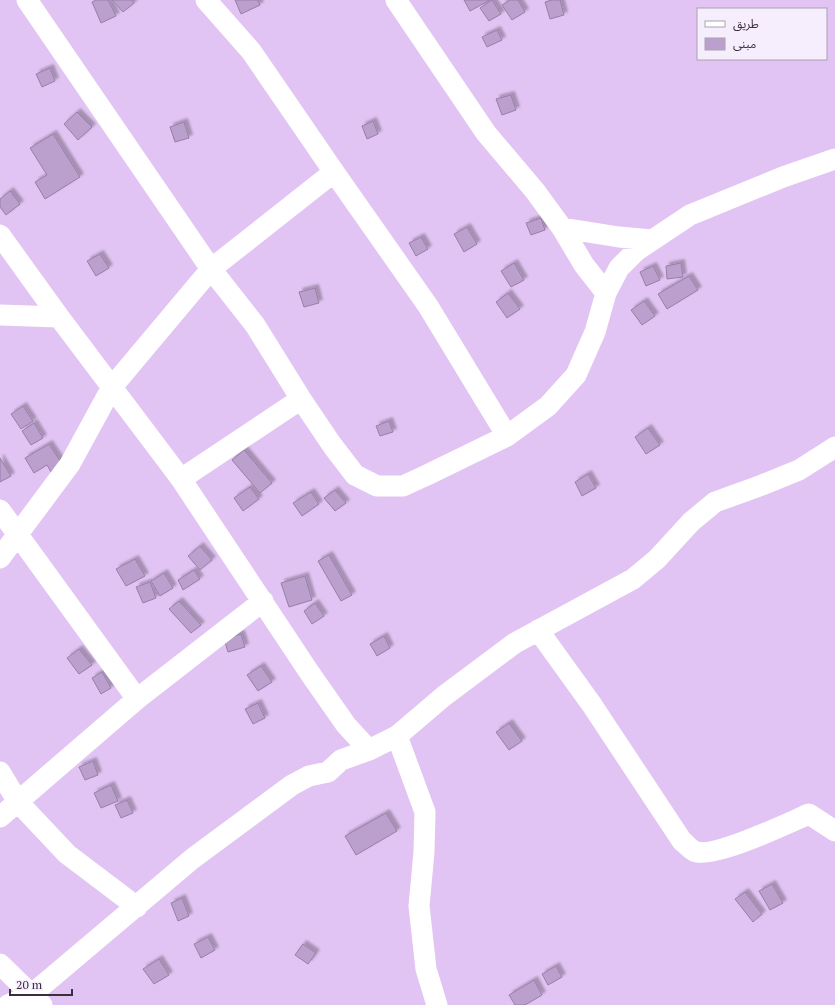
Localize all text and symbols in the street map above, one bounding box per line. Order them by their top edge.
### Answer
legend [697,8,827,60]
text: طريق [733,16,759,32]
text: مبنى [733,36,756,51]
scale bar [10,971,72,997]
text: 20 m [16,977,43,992]

